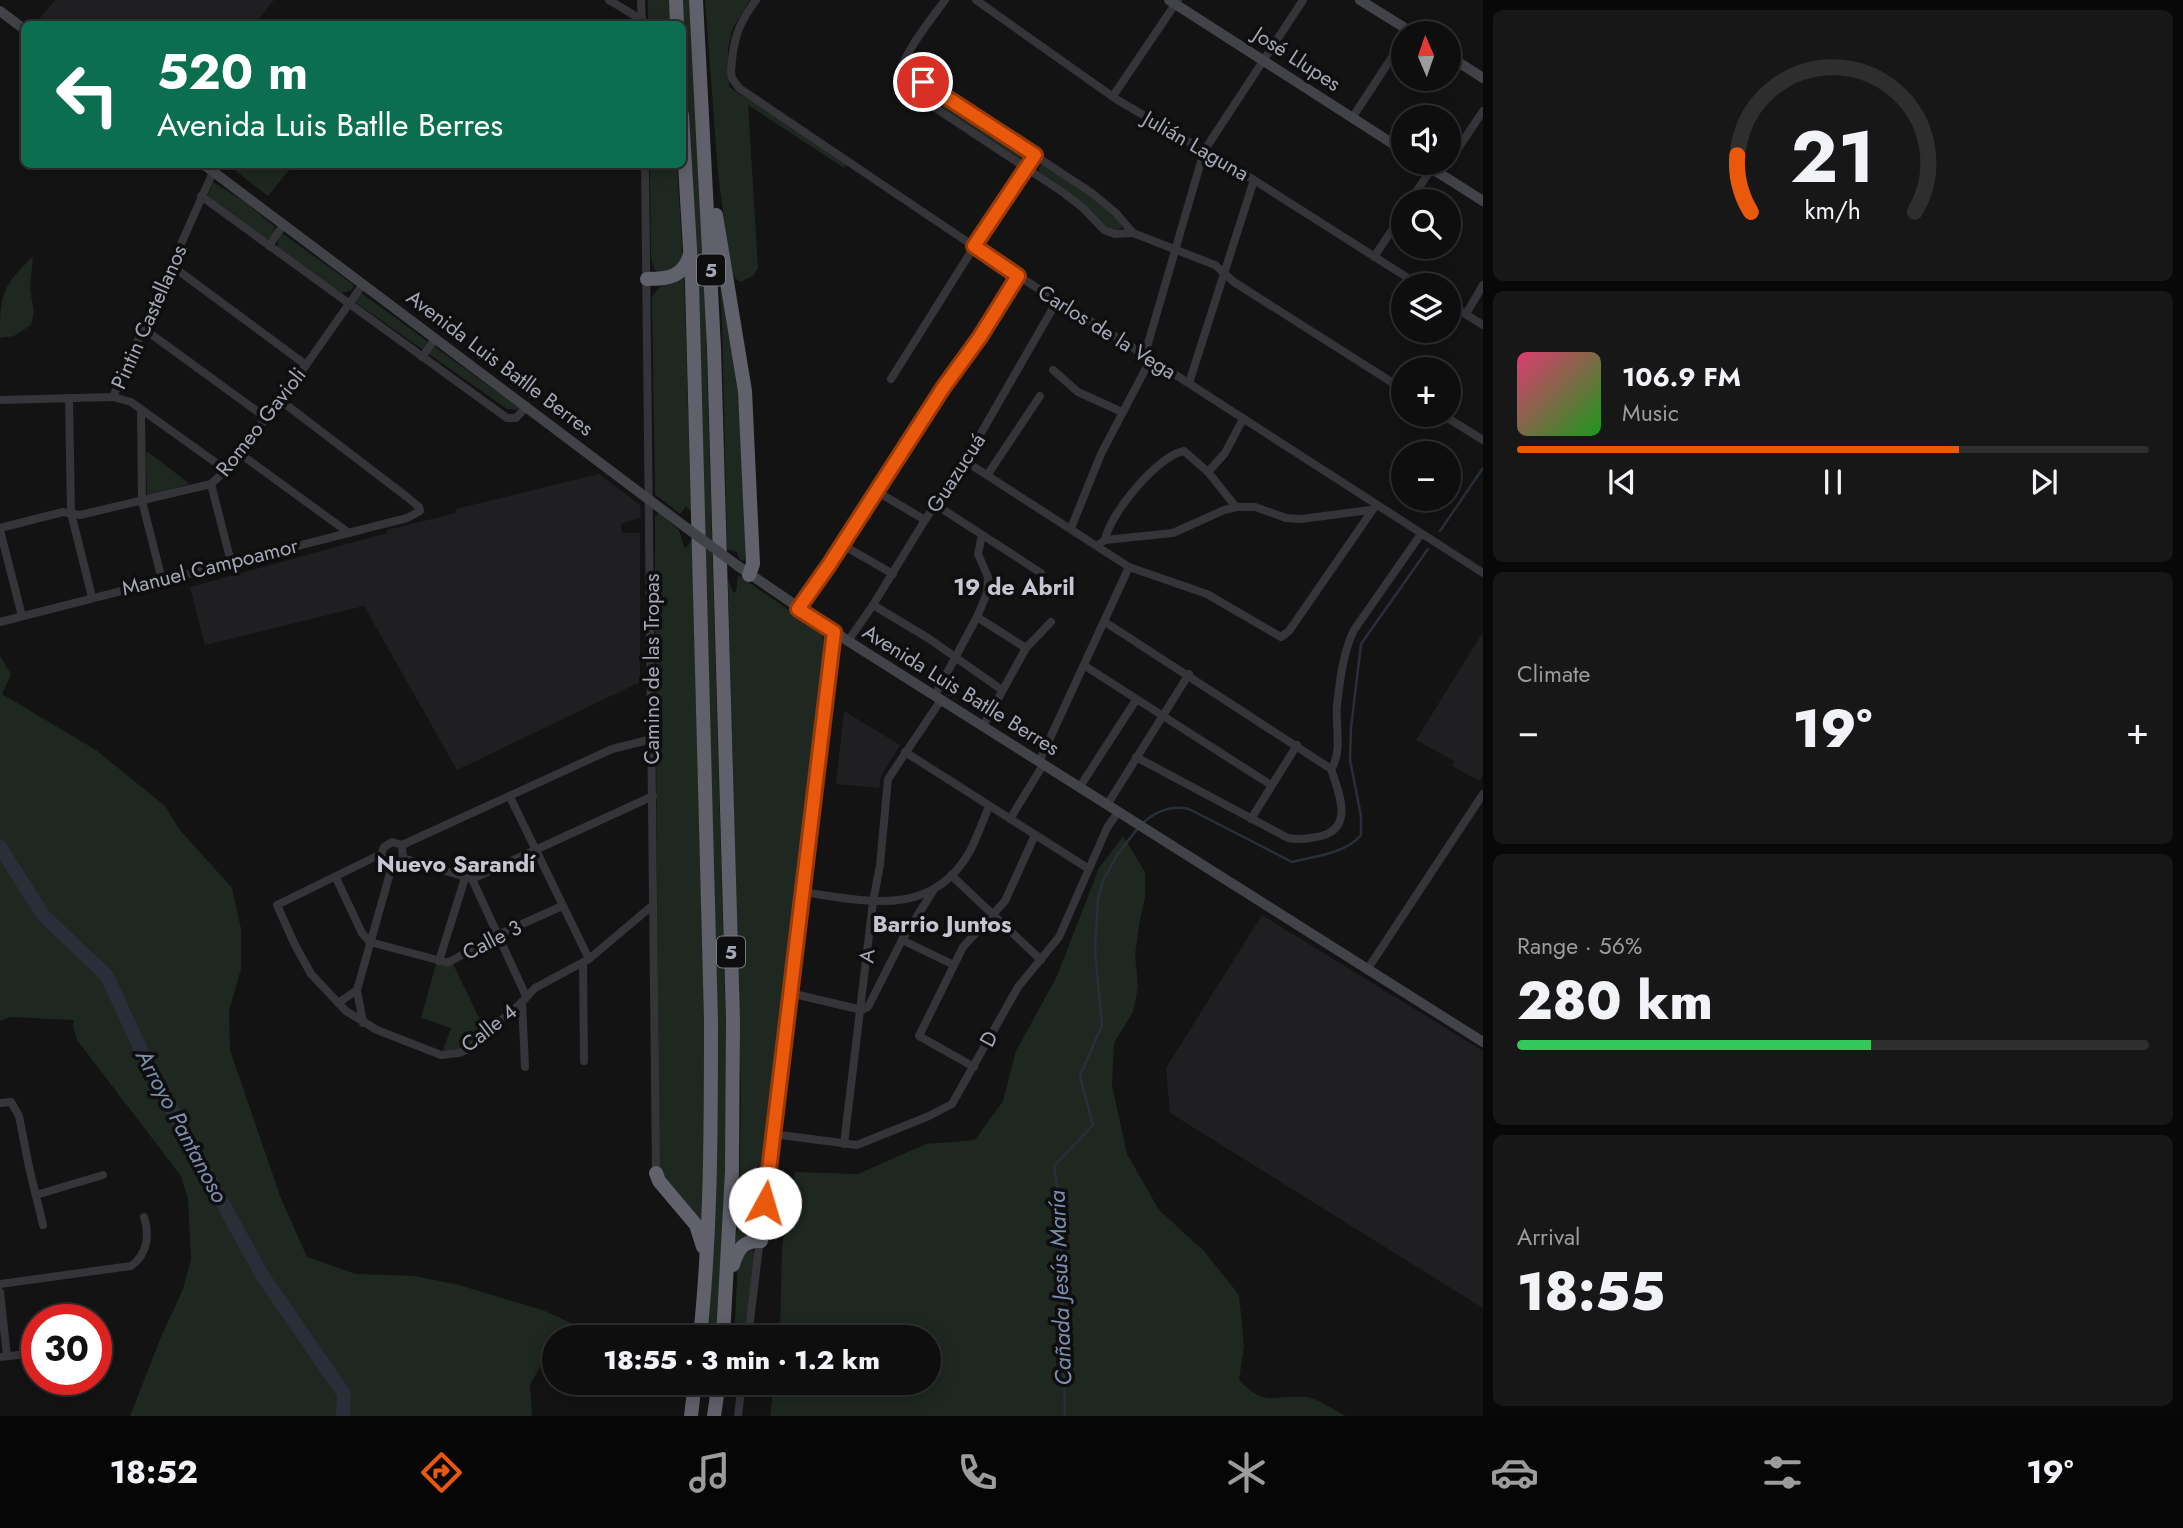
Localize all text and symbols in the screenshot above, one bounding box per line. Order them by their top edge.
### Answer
street label: José Llupes [1245,18,1347,98]
north arrow [1391,21,1461,91]
map controls [1391,21,1461,511]
text: 520 m [157,37,308,107]
icon: left [42,49,133,140]
pin [893,52,953,112]
icon: arrive [904,63,942,101]
text: Avenida Luis Batlle Berres [157,102,503,148]
street label: Julián Laguna [1135,102,1254,188]
text: 21 [1791,104,1875,209]
button: sound [1391,105,1461,175]
button: search [1391,189,1461,259]
text: km/h [1805,191,1861,227]
street label: Pintin Castellanos [104,240,194,394]
road number: 5 [697,254,725,286]
button: layers [1391,273,1461,343]
street label: Carlos de la Vega [1032,277,1182,387]
street label: Avenida Luis Batlle Berres [400,283,600,443]
button: + [1391,357,1461,427]
text: 106.9 FM [1622,358,1741,396]
street label: Romeo Gavioli [209,361,313,483]
text: Music [1622,396,1679,430]
street label: Guazucuá [919,427,993,519]
button: − [1391,441,1461,511]
icon: previous [1603,463,1641,501]
icon: pause [1814,463,1852,501]
icon: next [2025,463,2063,501]
street label: Manuel Campoamor [119,530,302,603]
district label: 19 de Abril [953,570,1075,604]
street label: Camino de las Tropas [637,574,667,764]
street label: Avenida Luis Batlle Berres [857,617,1065,763]
text: Climate [1517,657,1590,691]
text: 19° [1793,691,1872,767]
text: − [1517,703,1539,758]
text: + [2126,703,2149,758]
district label: Nuevo Sarandí [377,847,537,881]
district label: Barrio Juntos [873,907,1011,941]
street label: Calle 3 [457,912,527,968]
text: Range · 56% [1517,929,1642,963]
road number: 5 [717,936,745,968]
street label: A [851,947,883,964]
text: 280 km [1517,963,1713,1039]
street label: Calle 4 [455,997,523,1059]
street label: D [972,1026,1006,1052]
water label: Arroyo Pantanoso [127,1042,237,1209]
position arrow [728,1166,802,1240]
water label: Cañada Jesús María [1040,1190,1080,1386]
text: Arrival [1517,1220,1580,1254]
text: 18:55 [1517,1254,1665,1330]
speed limit sign: 30 [21,1304,112,1395]
text: 18:55 · 3 min · 1.2 km [603,1341,880,1379]
icon: directions [417,1448,466,1497]
icon: music [685,1448,734,1497]
icon: phone [953,1448,1002,1497]
icon: climate [1222,1448,1271,1497]
icon: car [1490,1448,1539,1497]
icon: filters [1758,1448,1807,1497]
text: 18:52 [110,1449,198,1495]
text: 19° [2026,1449,2073,1495]

